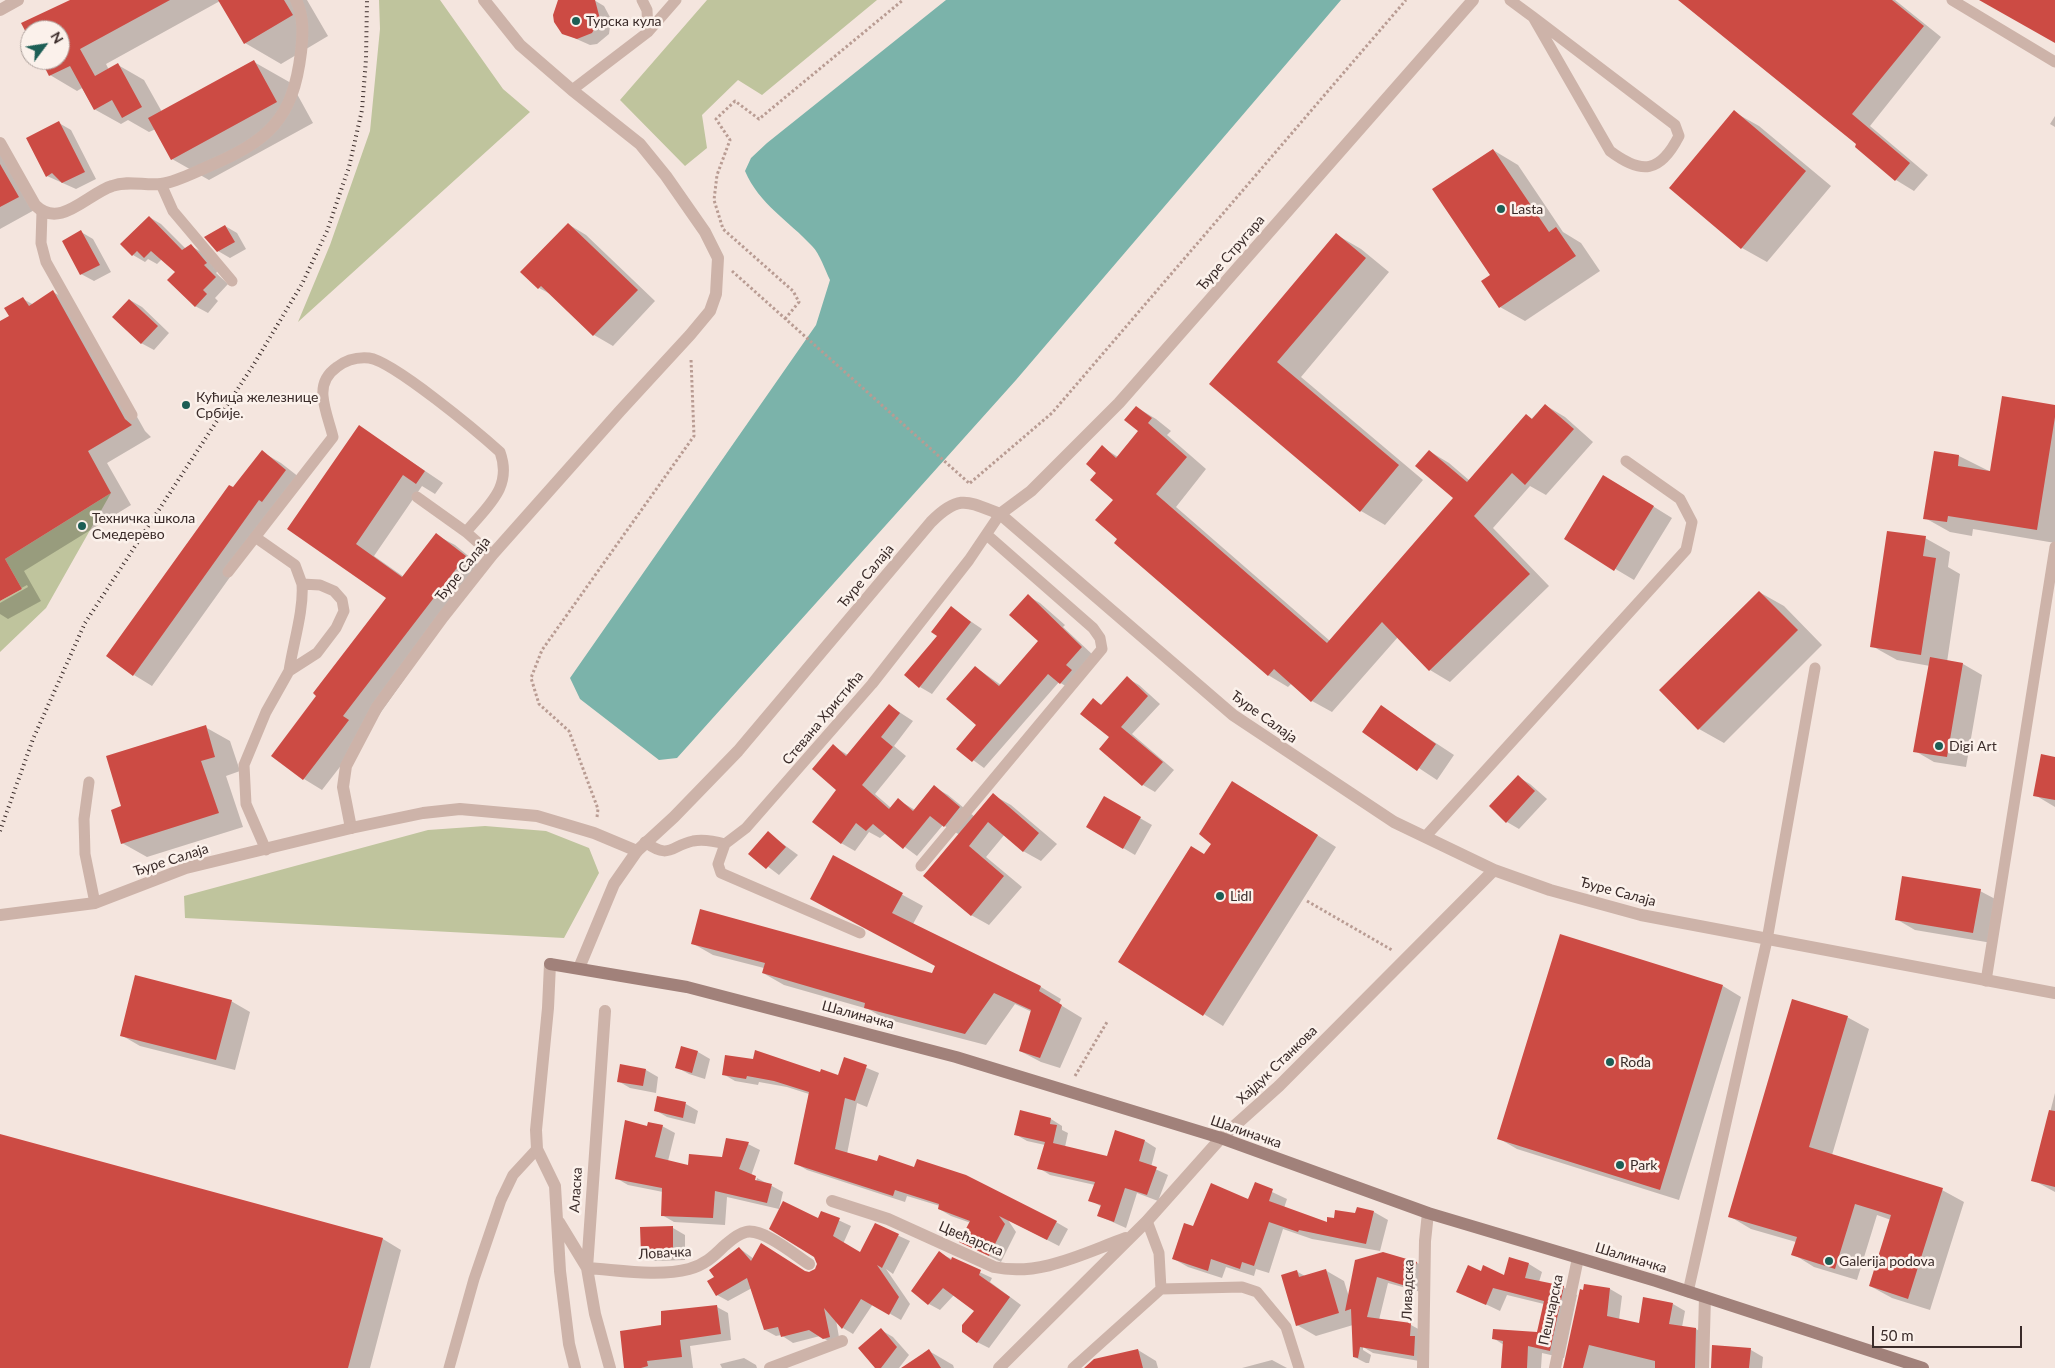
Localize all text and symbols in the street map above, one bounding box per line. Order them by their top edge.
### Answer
place label: Турска кула [586,13,662,29]
marker: Турска кула [570,15,582,27]
north arrow [20,20,70,70]
text: N [47,29,67,47]
place label: Lasta [1511,201,1543,217]
marker: Lasta [1495,203,1507,215]
street label: Ђуре Стругара [1194,212,1268,294]
place label: Кућица железнице Србије. [196,389,318,422]
marker: Кућица железнице Србије. [180,399,192,411]
place label: Техничка школа Смедерево [92,510,195,542]
marker: Техничка школа Смедерево [76,520,88,532]
street label: Ђуре Салаја [432,534,494,604]
street label: Ђуре Салаја [835,541,897,611]
street label: Стевана Христића [779,668,867,768]
street label: Ђуре Салаја [1228,687,1300,747]
place label: Digi Art [1949,738,1997,754]
marker: Digi Art [1933,740,1945,752]
street label: Ђуре Салаја [131,840,211,880]
street label: Ђуре Салаја [1578,874,1658,910]
place label: Lidl [1230,888,1252,904]
marker: Lidl [1214,890,1226,902]
street label: Шалиначка [820,997,896,1033]
street label: Хајдук Станкова [1233,1022,1321,1108]
place label: Roda [1620,1054,1651,1070]
marker: Roda [1604,1056,1616,1068]
street label: Шалиначка [1208,1112,1284,1152]
place label: Park [1630,1157,1657,1173]
marker: Park [1614,1159,1626,1171]
street label: Аласка [566,1167,586,1213]
street label: Цвећарска [936,1218,1006,1260]
street label: Шалиначка [1593,1239,1669,1277]
street label: Ловачка [638,1243,692,1263]
place label: Galerija podova [1839,1253,1935,1269]
marker: Galerija podova [1823,1255,1835,1267]
street label: Ливадска [1399,1259,1417,1321]
street label: Пешчарска [1535,1273,1567,1347]
scale bar [1875,1316,2025,1348]
text: 50 m [1880,1326,1914,1344]

